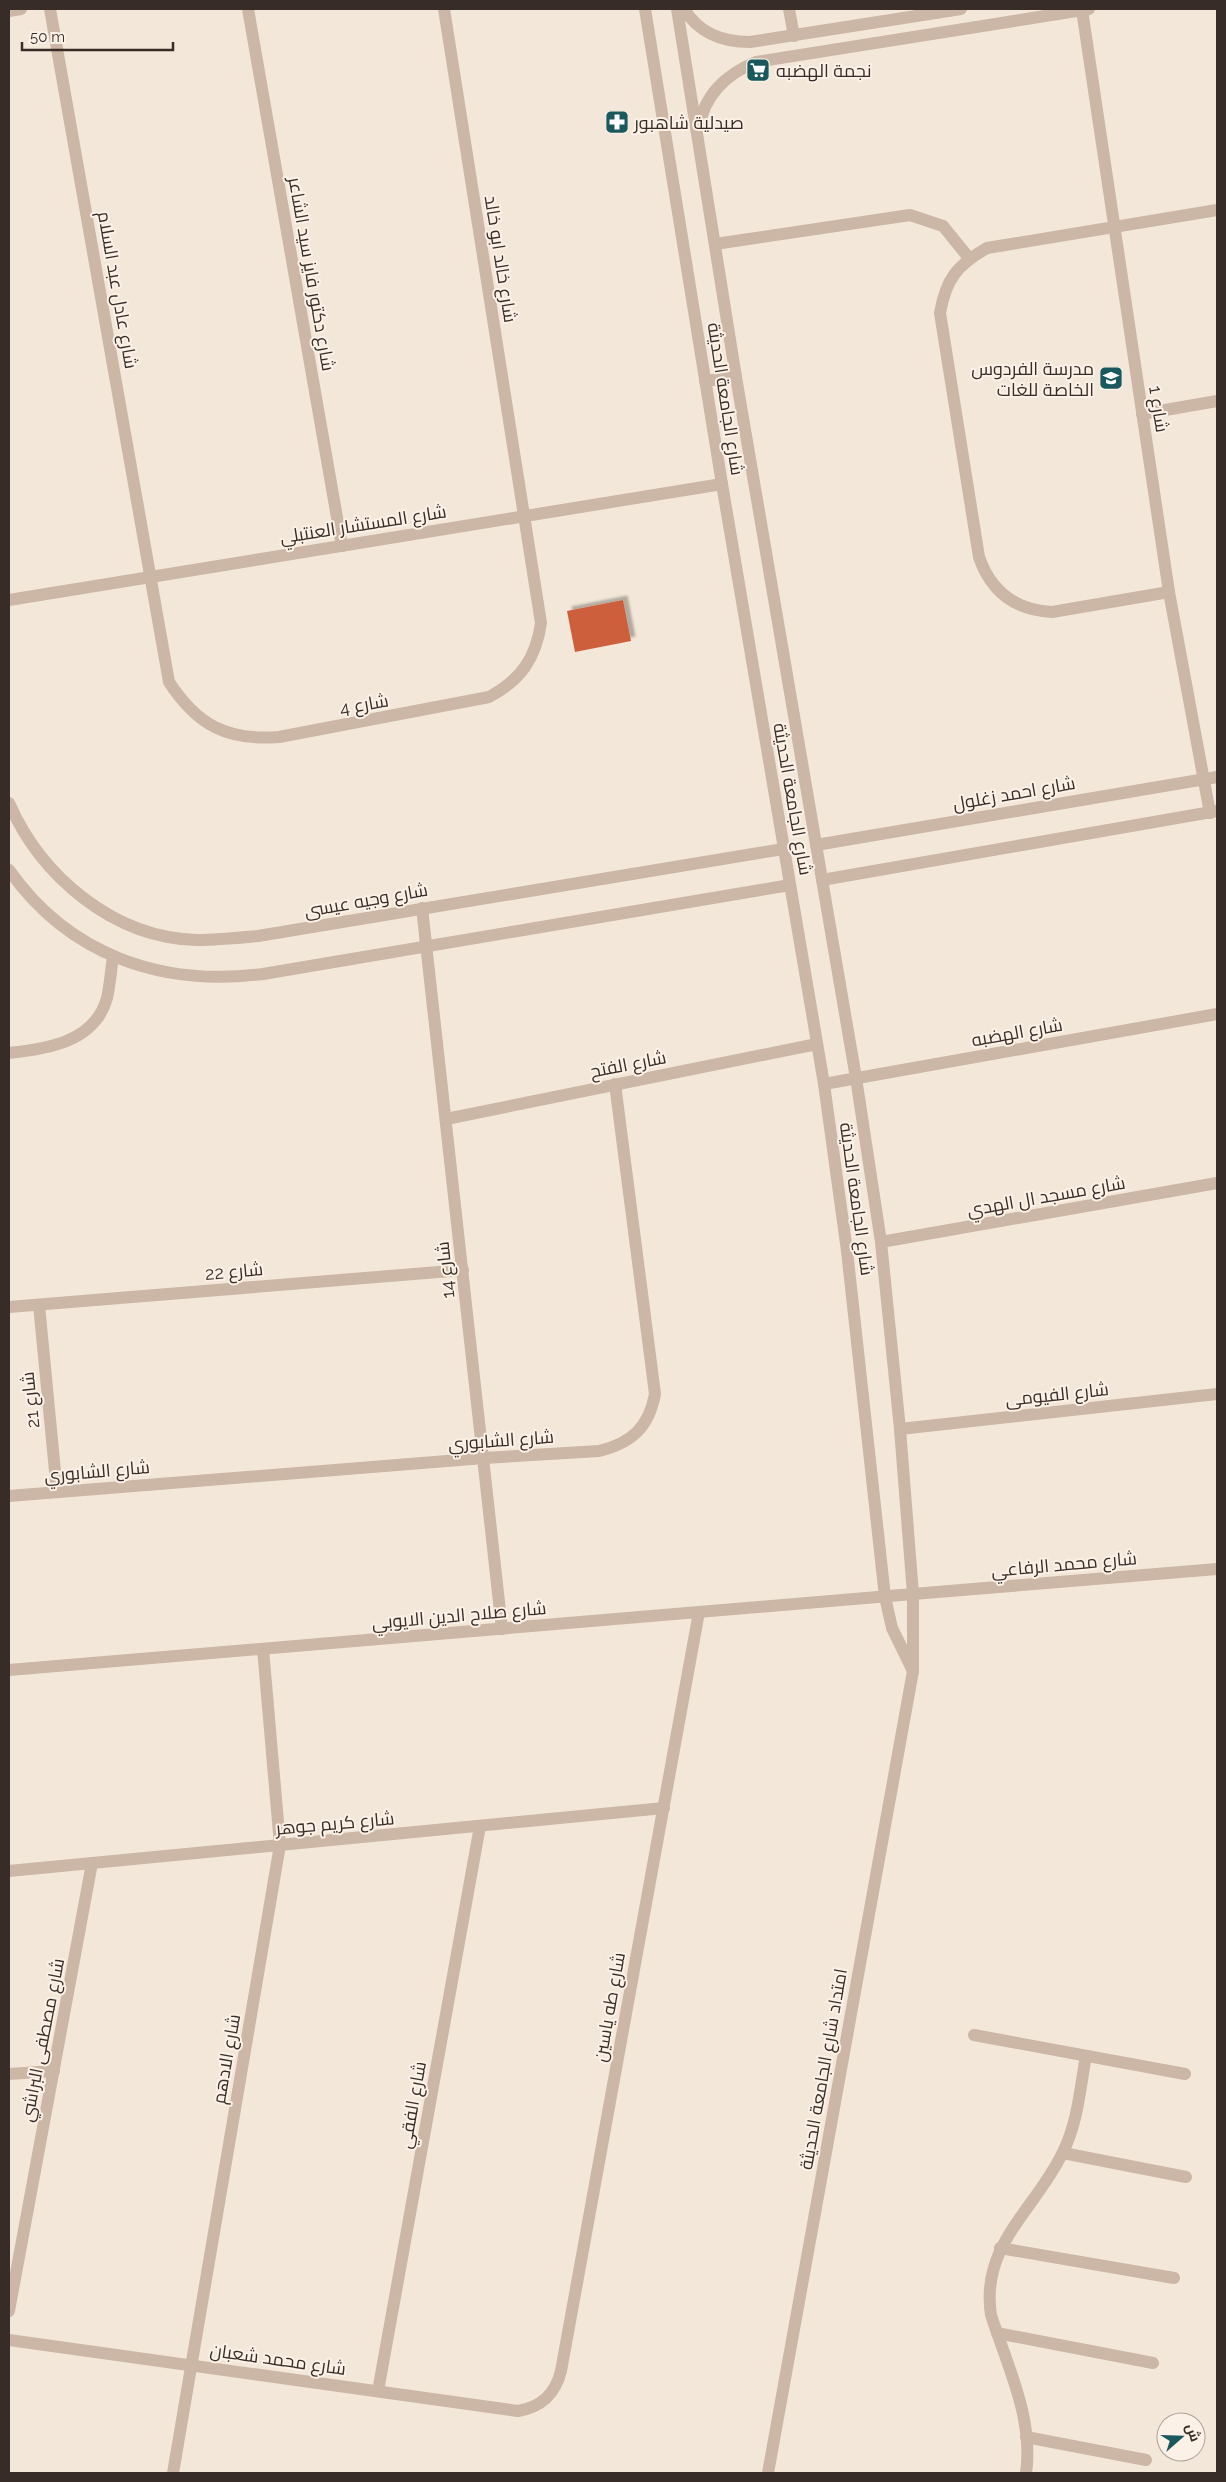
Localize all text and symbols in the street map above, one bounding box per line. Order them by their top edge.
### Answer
scale bar [22,20,174,52]
text: 50 m [30,28,65,46]
supermarket icon: نجمة الهضبه [745,57,771,83]
place label: نجمة الهضبه [776,60,872,82]
pharmacy icon: صيدلية شاهبور [604,109,630,135]
place label: صيدلية شاهبور [633,112,744,134]
street label: شارع دكتور فايز سيد الشاعر [282,174,339,373]
street label: شارع خالد ابو خالد [479,194,521,324]
street label: شارع عادل عبد السلام [92,210,142,371]
street label: شارع الجامعة الحديثة [702,321,748,477]
place label: مدرسة الفردوس الخاصة للغات [971,358,1094,400]
school or university icon: مدرسة الفردوس الخاصة للغات [1098,365,1124,391]
street label: شارع 1 [1143,384,1173,434]
street label: شارع المستشار العنتبلي [278,500,448,551]
street label: شارع 4 [338,689,390,721]
street label: شارع الجامعة الحديثة [767,721,817,877]
street label: شارع احمد زغلول [951,772,1077,816]
street label: شارع وجيه عيسى [303,879,430,923]
street label: شارع الهضبه [970,1014,1065,1052]
street label: شارع الفتح [588,1046,668,1084]
street label: شارع الجامعة الحديثة [834,1121,878,1277]
street label: شارع مسجد ال الهدي [965,1172,1128,1224]
street label: شارع 14 [432,1240,460,1299]
street label: شارع 22 [204,1258,264,1286]
street label: شارع 21 [17,1371,45,1429]
street label: شارع الفيومى [1004,1378,1110,1412]
street label: شارع الشابوري [447,1426,555,1458]
street label: شارع الشابوري [43,1456,151,1490]
street label: شارع محمد الرفاعي [990,1547,1138,1585]
street label: شارع صلاح الدين الايوبي [371,1597,547,1637]
street label: شارع كريم جوهر [274,1807,395,1841]
street label: شارع طه ياسين [589,1951,631,2064]
street label: شارع مصطفى البراشي [16,1956,71,2124]
street label: امتداد شارع الجامعة الحديثة [795,1967,853,2171]
street label: شارع الادهم [208,2012,246,2106]
street label: شارع الفقي [394,2060,434,2151]
street label: شارع محمد شعبان [208,2339,347,2381]
north arrow [1156,2412,1206,2462]
text: ش [1182,2421,1204,2444]

